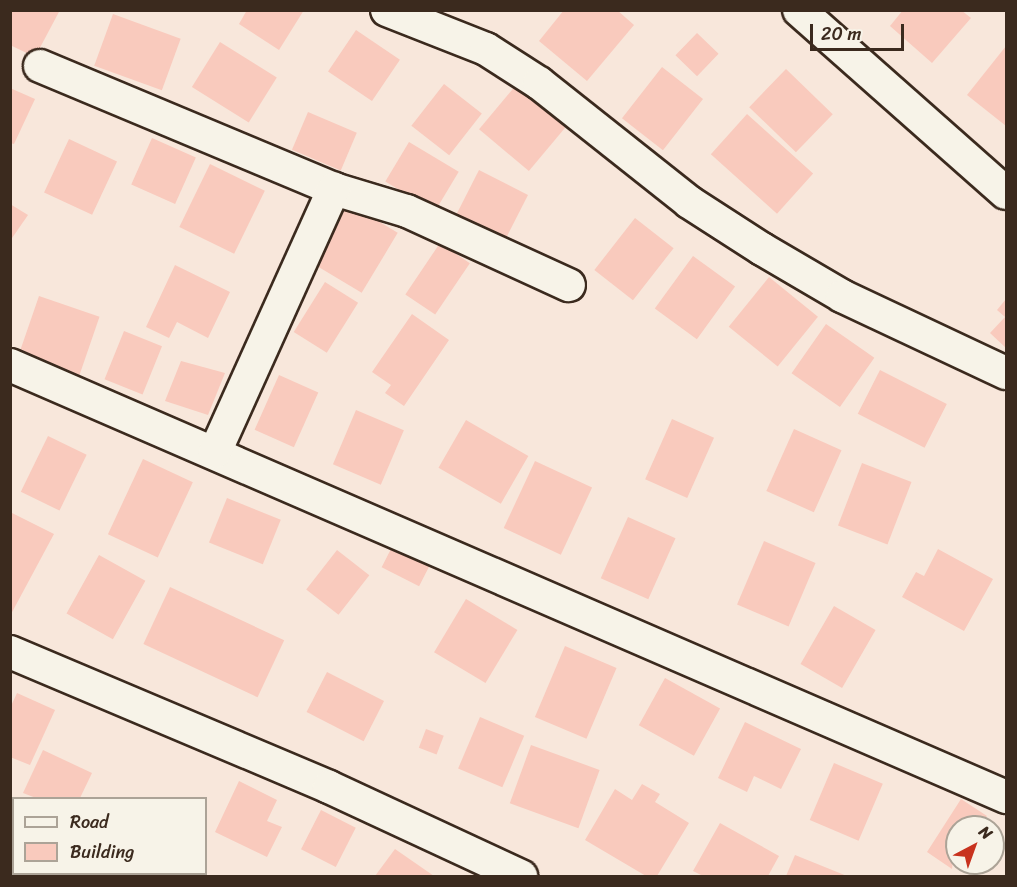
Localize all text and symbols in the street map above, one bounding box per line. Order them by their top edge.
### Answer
scale bar [813,12,908,50]
text: 20 m [821,18,861,50]
legend [12,797,207,875]
text: Road [70,806,109,838]
north arrow [945,815,1005,875]
text: N [972,818,1000,847]
text: Building [70,836,134,868]

